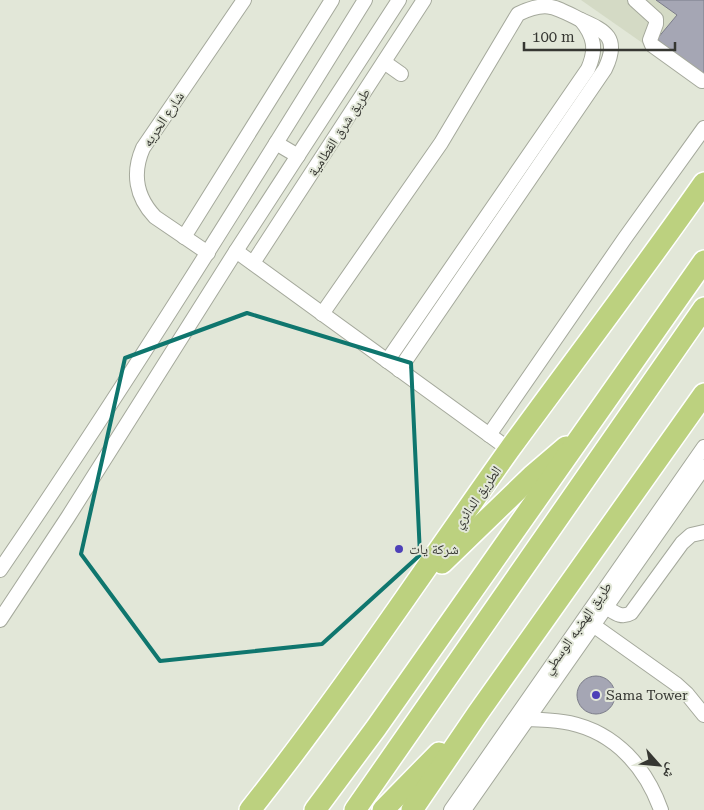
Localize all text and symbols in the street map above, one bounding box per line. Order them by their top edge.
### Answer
scale bar [524,20,675,52]
text: 100 m [532,28,575,46]
street label: طريق شرق القطامية [305,85,375,180]
street label: شارع الحريه [139,89,189,151]
street label: الطريق الدائري [450,463,507,533]
place label: شركة يات [409,541,459,558]
marker: شركة يات [393,543,405,555]
street label: طريق الهضبه الوسطي [539,579,618,679]
place label: Sama Tower [606,687,688,703]
marker: Sama Tower [590,689,602,701]
north arrow [634,740,684,790]
text: ش [659,760,681,781]

